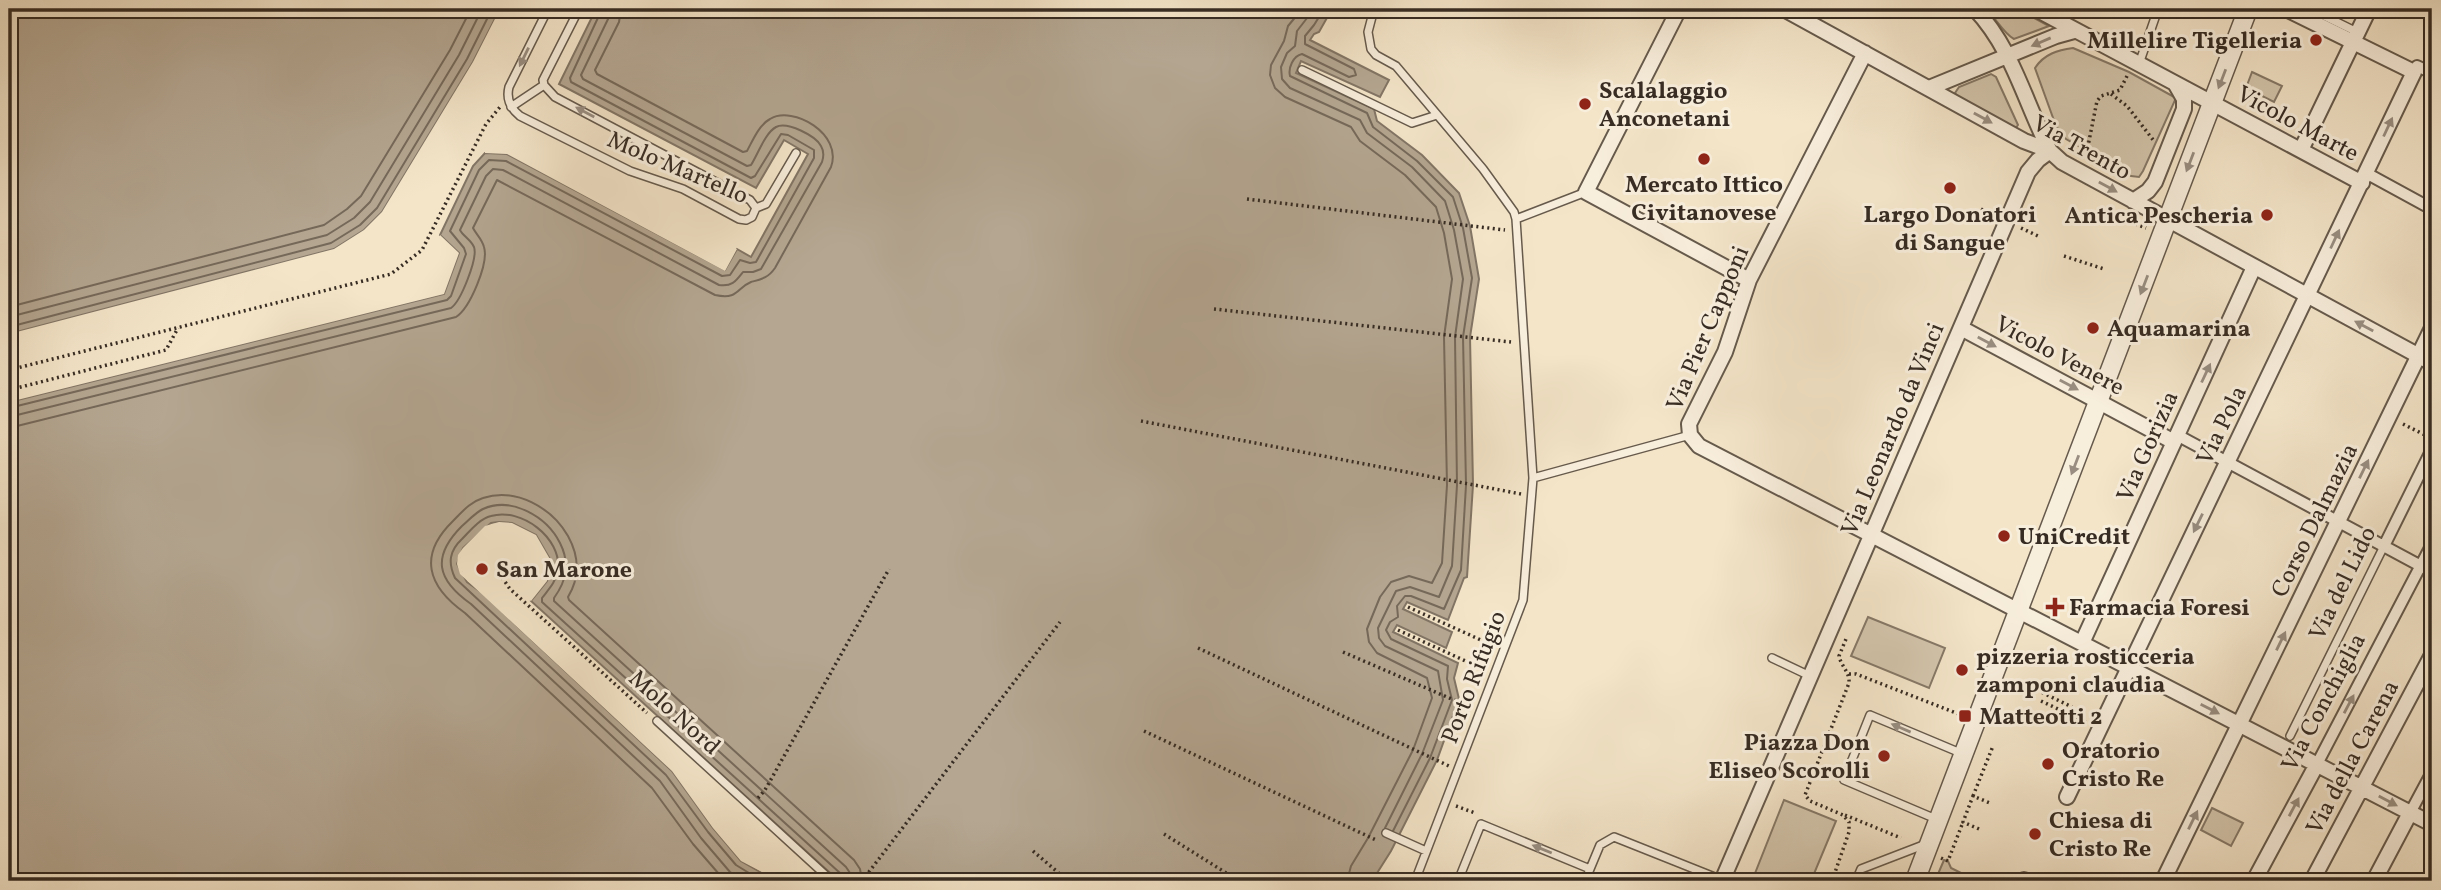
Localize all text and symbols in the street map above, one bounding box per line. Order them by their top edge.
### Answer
place label: Millelire Tigelleria [2087,25,2302,59]
marker: Millelire Tigelleria [2308,32,2324,48]
one-way arrow [2031,36,2051,48]
one-way arrow [518,47,529,67]
one-way arrow [2216,69,2227,90]
place label: Scalalaggio Anconetani [1599,75,1730,137]
street label: Vicolo Marte [2230,78,2364,171]
marker: Scalalaggio Anconetani [1577,96,1593,112]
one-way arrow [575,107,595,118]
street label: Via Trento [2025,108,2137,190]
one-way arrow [1974,112,1993,124]
one-way arrow [2382,117,2394,137]
street label: Molo Martello [601,124,753,214]
marker: Mercato Ittico Civitanovese [1696,151,1712,167]
one-way arrow [2185,152,2196,173]
place label: Mercato Ittico Civitanovese [1625,169,1783,231]
marker: Largo Donatori di Sangue [1942,180,1958,196]
one-way arrow [2098,181,2117,193]
place label: Largo Donatori di Sangue [1864,199,2036,261]
place label: Antica Pescheria [2065,200,2253,234]
marker: Antica Pescheria [2259,207,2275,223]
one-way arrow [2329,229,2341,249]
street label: Via Pier Capponi [1659,241,1759,416]
one-way arrow [2138,274,2149,295]
street label: Vicolo Venere [1988,308,2130,405]
place label: Aquamarina [2107,313,2251,347]
street label: Via Leonardo da Vinci [1834,318,1954,542]
marker: Aquamarina [2085,320,2101,336]
one-way arrow [2353,320,2373,332]
one-way arrow [1977,336,1997,347]
one-way arrow [2200,363,2212,383]
one-way arrow [2059,379,2079,390]
street label: Via Pola [2189,381,2257,471]
street label: Via Gorizia [2109,386,2188,508]
street label: Corso Dalmazia [2264,438,2368,604]
one-way arrow [2070,454,2081,475]
one-way arrow [2358,459,2370,479]
one-way arrow [2193,513,2204,534]
place label: UniCredit [2018,521,2130,555]
street label: Via del Lido [2302,521,2386,647]
marker: UniCredit [1996,528,2012,544]
place label: San Marone [496,554,632,588]
marker: San Marone [474,561,490,577]
place label: Farmacia Foresi [2069,592,2250,626]
marker: Farmacia Foresi [2047,599,2063,615]
street label: Porto Rifugio [1434,606,1516,749]
street label: Via Conchiglia [2274,628,2376,778]
one-way arrow [2275,631,2287,651]
place label: pizzeria rosticceria zamponi claudia [1976,641,2195,703]
marker: pizzeria rosticceria zamponi claudia [1954,662,1970,678]
street label: Molo Nord [620,663,727,764]
street label: Via della Carena [2299,675,2409,841]
one-way arrow [2343,694,2354,714]
place label: Matteotti 2 [1979,701,2103,735]
one-way arrow [2200,704,2220,715]
marker: Matteotti 2 [1957,708,1973,724]
one-way arrow [1890,722,1911,733]
place label: Piazza Don Eliseo Scorolli [1709,727,1870,789]
place label: Oratorio Cristo Re [2062,735,2164,797]
marker: Piazza Don Eliseo Scorolli [1876,748,1892,764]
marker: Oratorio Cristo Re [2040,756,2056,772]
one-way arrow [2378,795,2398,807]
one-way arrow [2288,797,2300,816]
place label: Chiesa di Cristo Re [2049,805,2153,867]
one-way arrow [2188,810,2199,830]
marker: Chiesa di Cristo Re [2027,826,2043,842]
one-way arrow [1531,843,1552,854]

